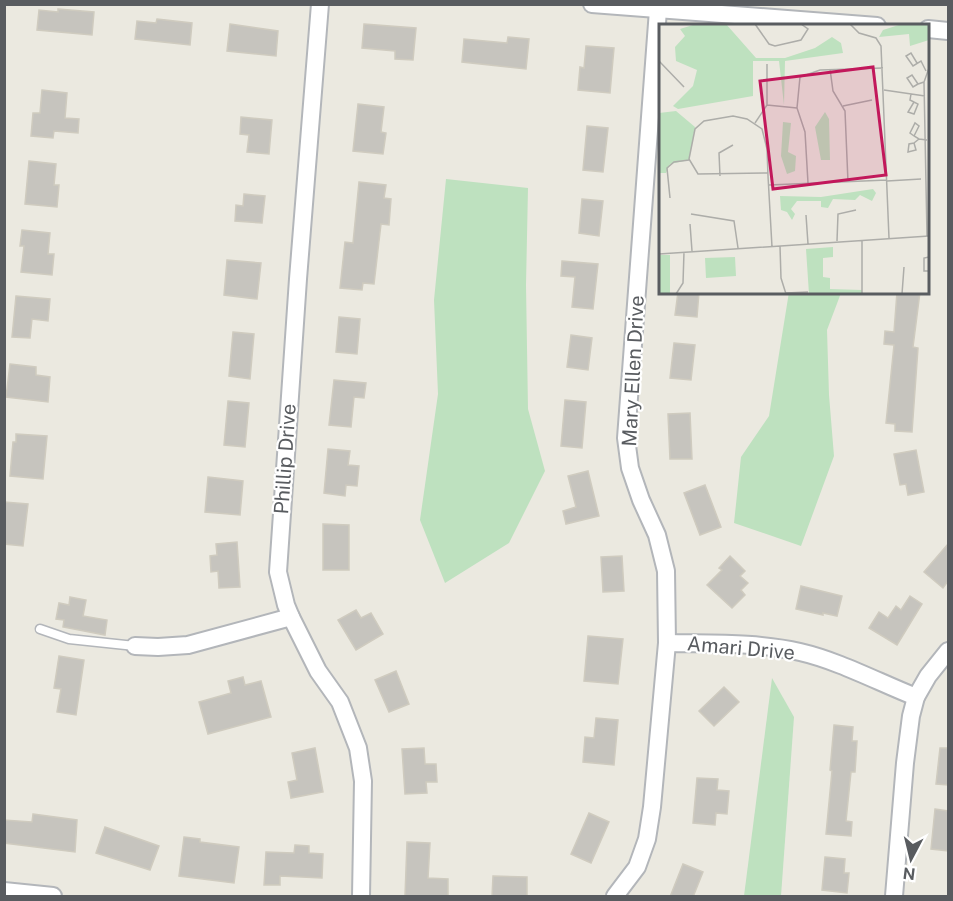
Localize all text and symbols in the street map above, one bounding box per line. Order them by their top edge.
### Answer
inset map [659,24,929,294]
street label: Mary Ellen Drive [617,295,649,447]
street label: Phillip Drive [269,403,301,515]
street label: Amari Drive [686,631,796,665]
north arrow [881,829,941,889]
text: N [902,863,917,884]

